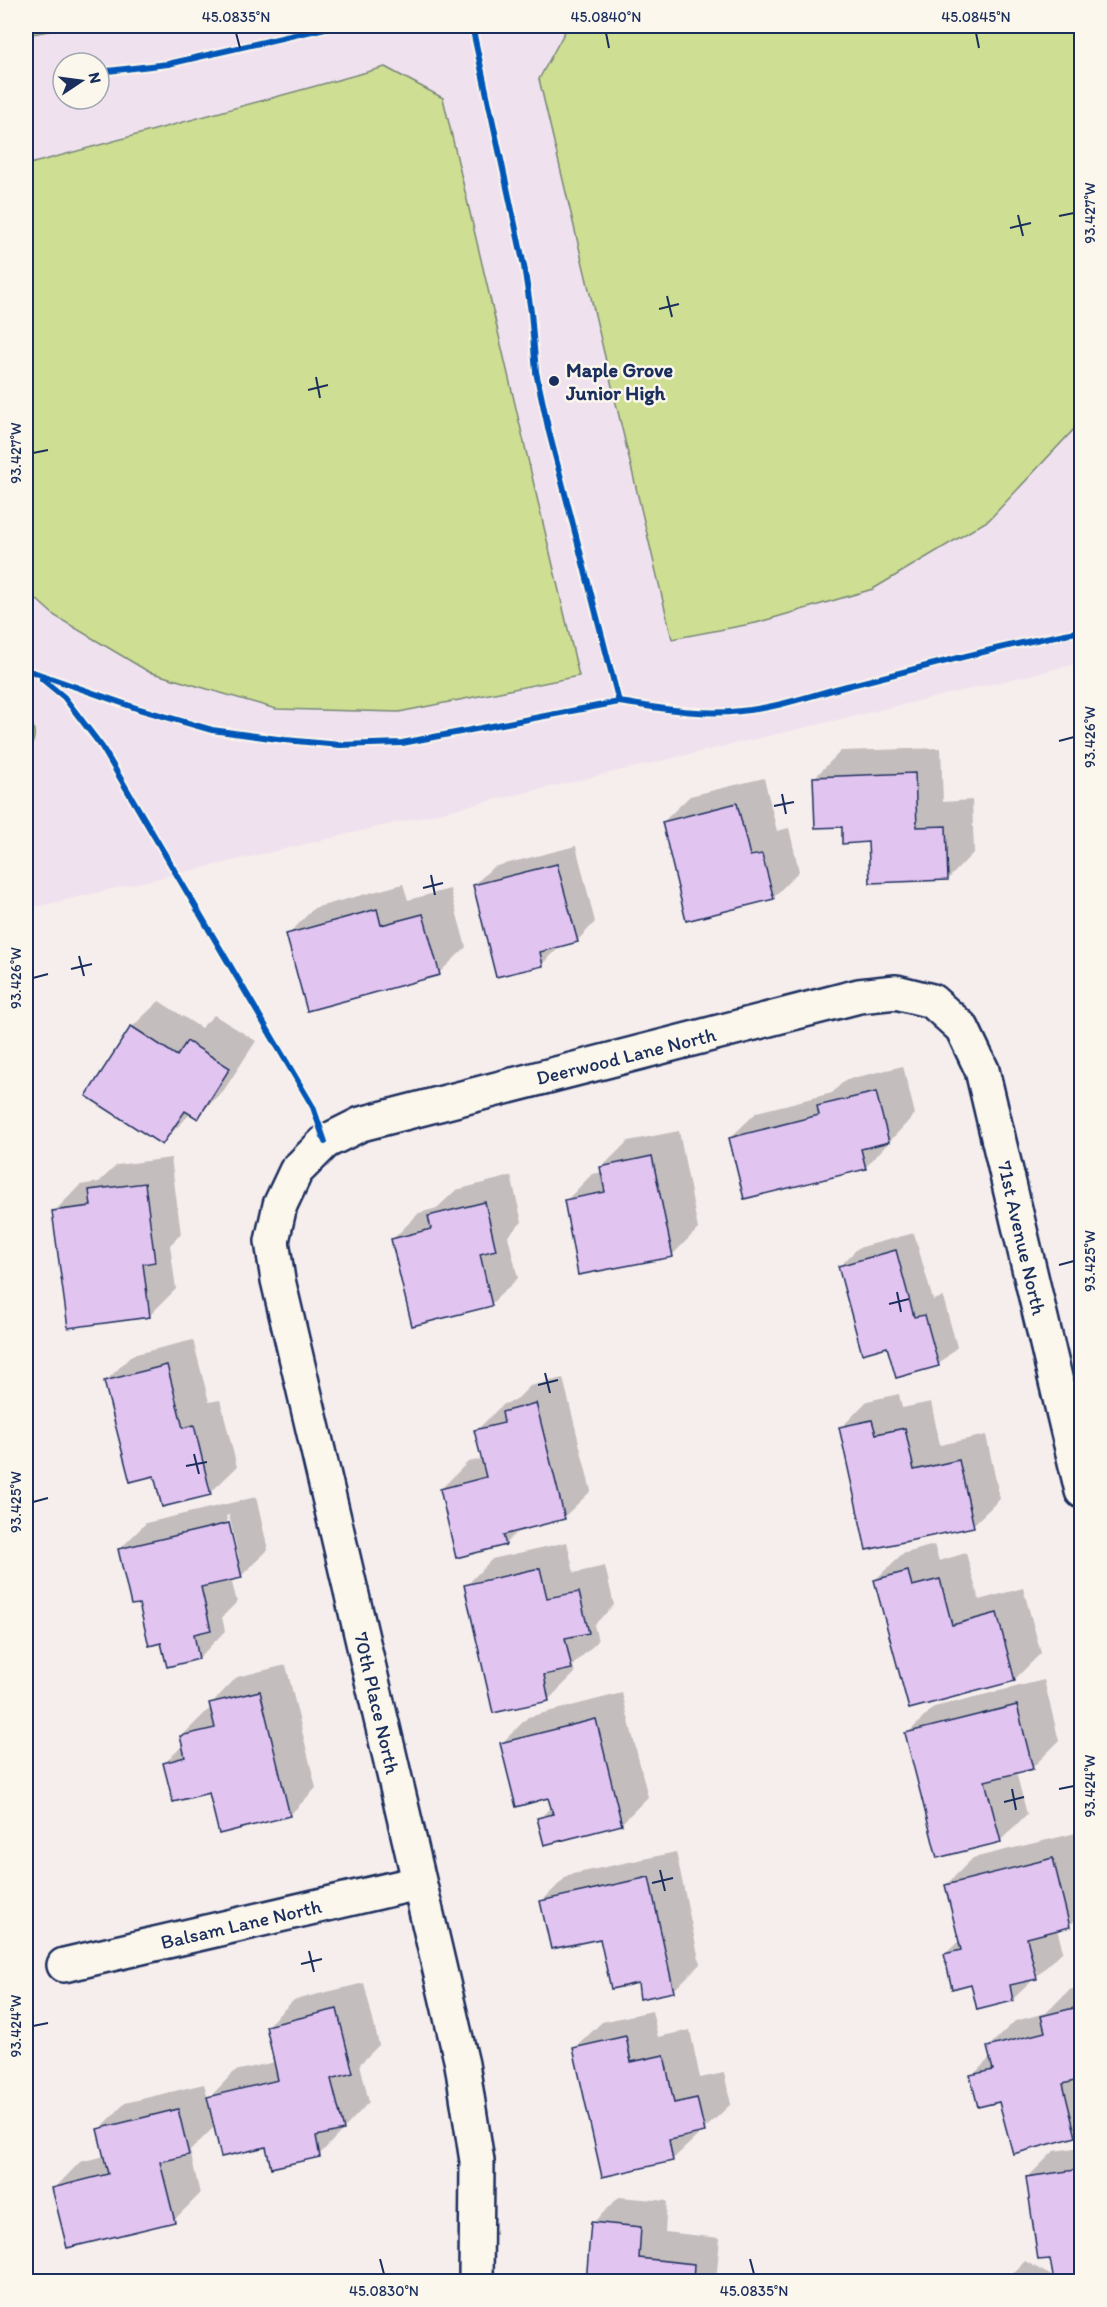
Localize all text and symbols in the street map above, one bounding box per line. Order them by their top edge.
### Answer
text: 45.0835°N [202,8,270,26]
text: 45.0840°N [571,8,641,26]
text: 45.0845°N [941,8,1011,26]
north arrow [51,51,111,111]
text: N [85,70,106,85]
text: 93.427°W [1081,182,1099,244]
place label: Maple Grove Junior High [565,358,674,406]
marker: Maple Grove Junior High [547,374,561,388]
text: 93.427°W [7,422,25,484]
text: 93.426°W [1081,706,1099,768]
text: 93.426°W [7,947,25,1009]
street label: Deerwood Lane North [534,1022,719,1090]
street label: 71st Avenue North [993,1159,1051,1318]
text: 93.425°W [1081,1230,1099,1292]
text: 93.425°W [7,1471,25,1533]
street label: 70th Place North [349,1630,405,1776]
text: 93.424°W [1081,1754,1099,1817]
street label: Balsam Lane North [158,1894,324,1954]
text: 93.424°W [7,1994,25,2057]
text: 45.0830°N [349,2282,419,2300]
text: 45.0835°N [720,2282,788,2300]

